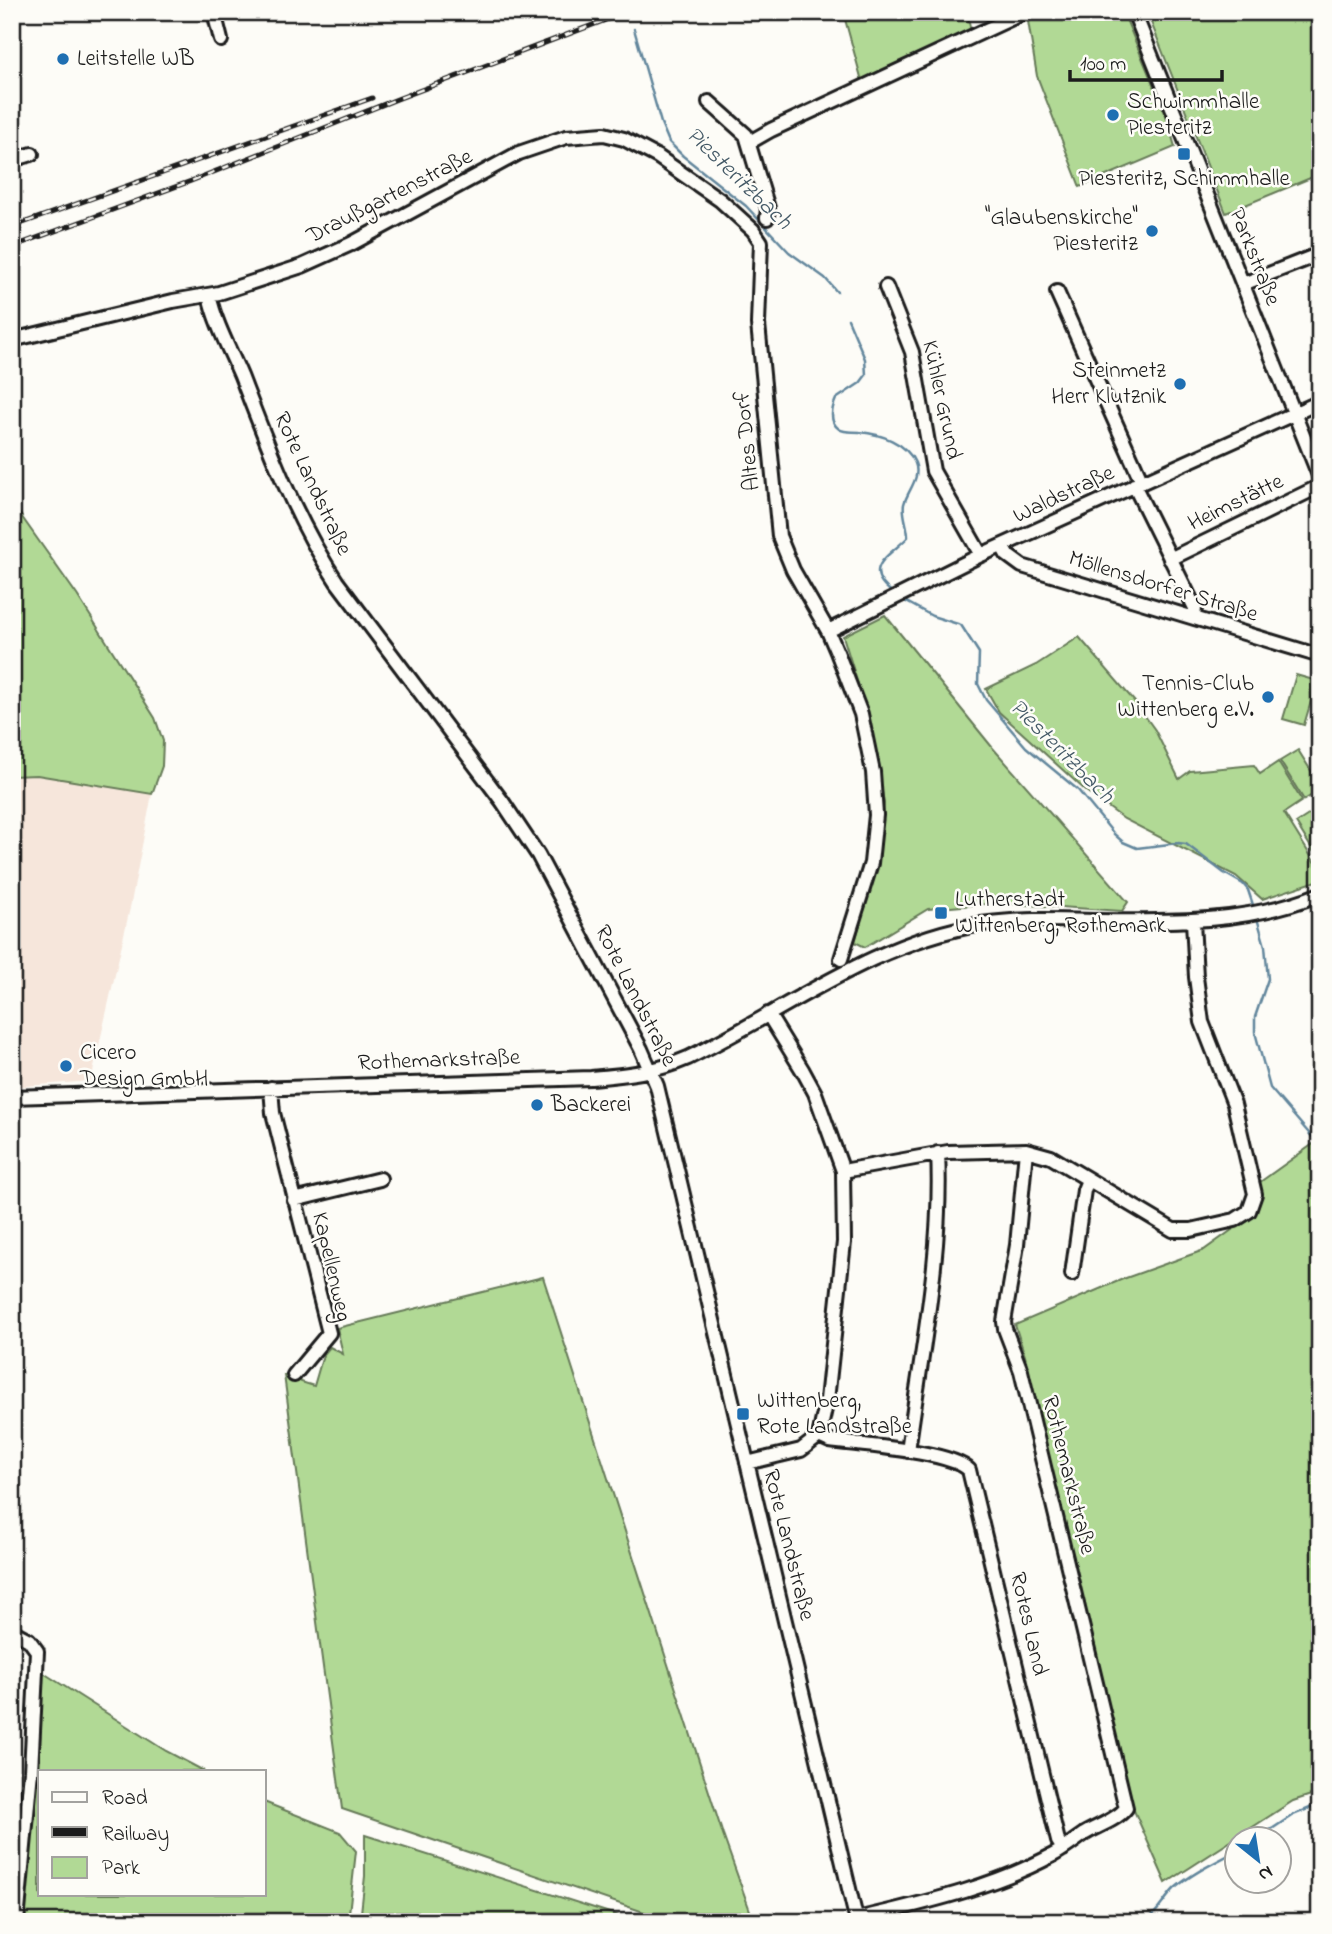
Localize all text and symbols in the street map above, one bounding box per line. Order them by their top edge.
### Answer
scale bar [1070,38,1222,82]
place label: Leitstelle WB [77,43,195,76]
text: 100 m [1080,50,1126,80]
marker: Leitstelle WB [55,51,71,67]
place label: Schwimmhalle Piesteritz [1127,86,1260,145]
marker: Schwimmhalle Piesteritz [1105,107,1121,123]
water label: Piesteritzbach [677,119,800,239]
street label: Draußgartenstraße [300,141,480,254]
marker: Piesteritz, Schimmhalle [1176,146,1192,162]
place label: Piesteritz, Schimmhalle [1078,163,1290,196]
place label: "Glaubenskirche" Piesteritz [985,202,1138,261]
street label: Parkstraße [1219,203,1289,312]
marker: "Glaubenskirche" Piesteritz [1144,223,1160,239]
street label: Kühler Grund [912,337,970,463]
place label: Steinmetz Herr Klutznik [1051,355,1167,414]
marker: Steinmetz Herr Klutznik [1172,376,1188,392]
street label: Altes Dorf [726,389,770,493]
street label: Rote Landstraße [264,407,360,562]
street label: Waldstraße [1008,457,1121,533]
street label: Heimstätte [1183,465,1290,540]
street label: Möllensdorfer Straße [1064,542,1262,632]
place label: Tennis-Club Wittenberg e.V. [1118,668,1254,728]
marker: Tennis-Club Wittenberg e.V. [1260,689,1276,705]
water label: Piesteritzbach [1000,691,1122,813]
place label: Lutherstadt Wittenberg, Rothemark [955,884,1167,944]
marker: Lutherstadt Wittenberg, Rothemark [933,905,949,921]
street label: Rote Landstraße [585,919,685,1073]
place label: Cicero Design GmbH [79,1037,208,1097]
street label: Rothemarkstraße [357,1042,521,1080]
marker: Cicero Design GmbH [58,1058,74,1074]
place label: Backerei [550,1089,631,1122]
marker: Backerei [529,1097,545,1113]
street label: Kapellenweg [301,1209,360,1325]
place label: Wittenberg, Rote Landstraße [757,1385,913,1444]
street label: Rothemarkstraße [1032,1392,1104,1558]
marker: Wittenberg, Rote Landstraße [735,1406,751,1422]
street label: Rote Landstraße [753,1466,823,1625]
street label: Rotes Land [1000,1569,1056,1679]
legend [38,1770,266,1896]
text: Road [102,1784,148,1814]
text: Railway [102,1820,169,1852]
north arrow [1224,1826,1294,1896]
text: Park [102,1854,141,1884]
text: N [1253,1858,1278,1888]

